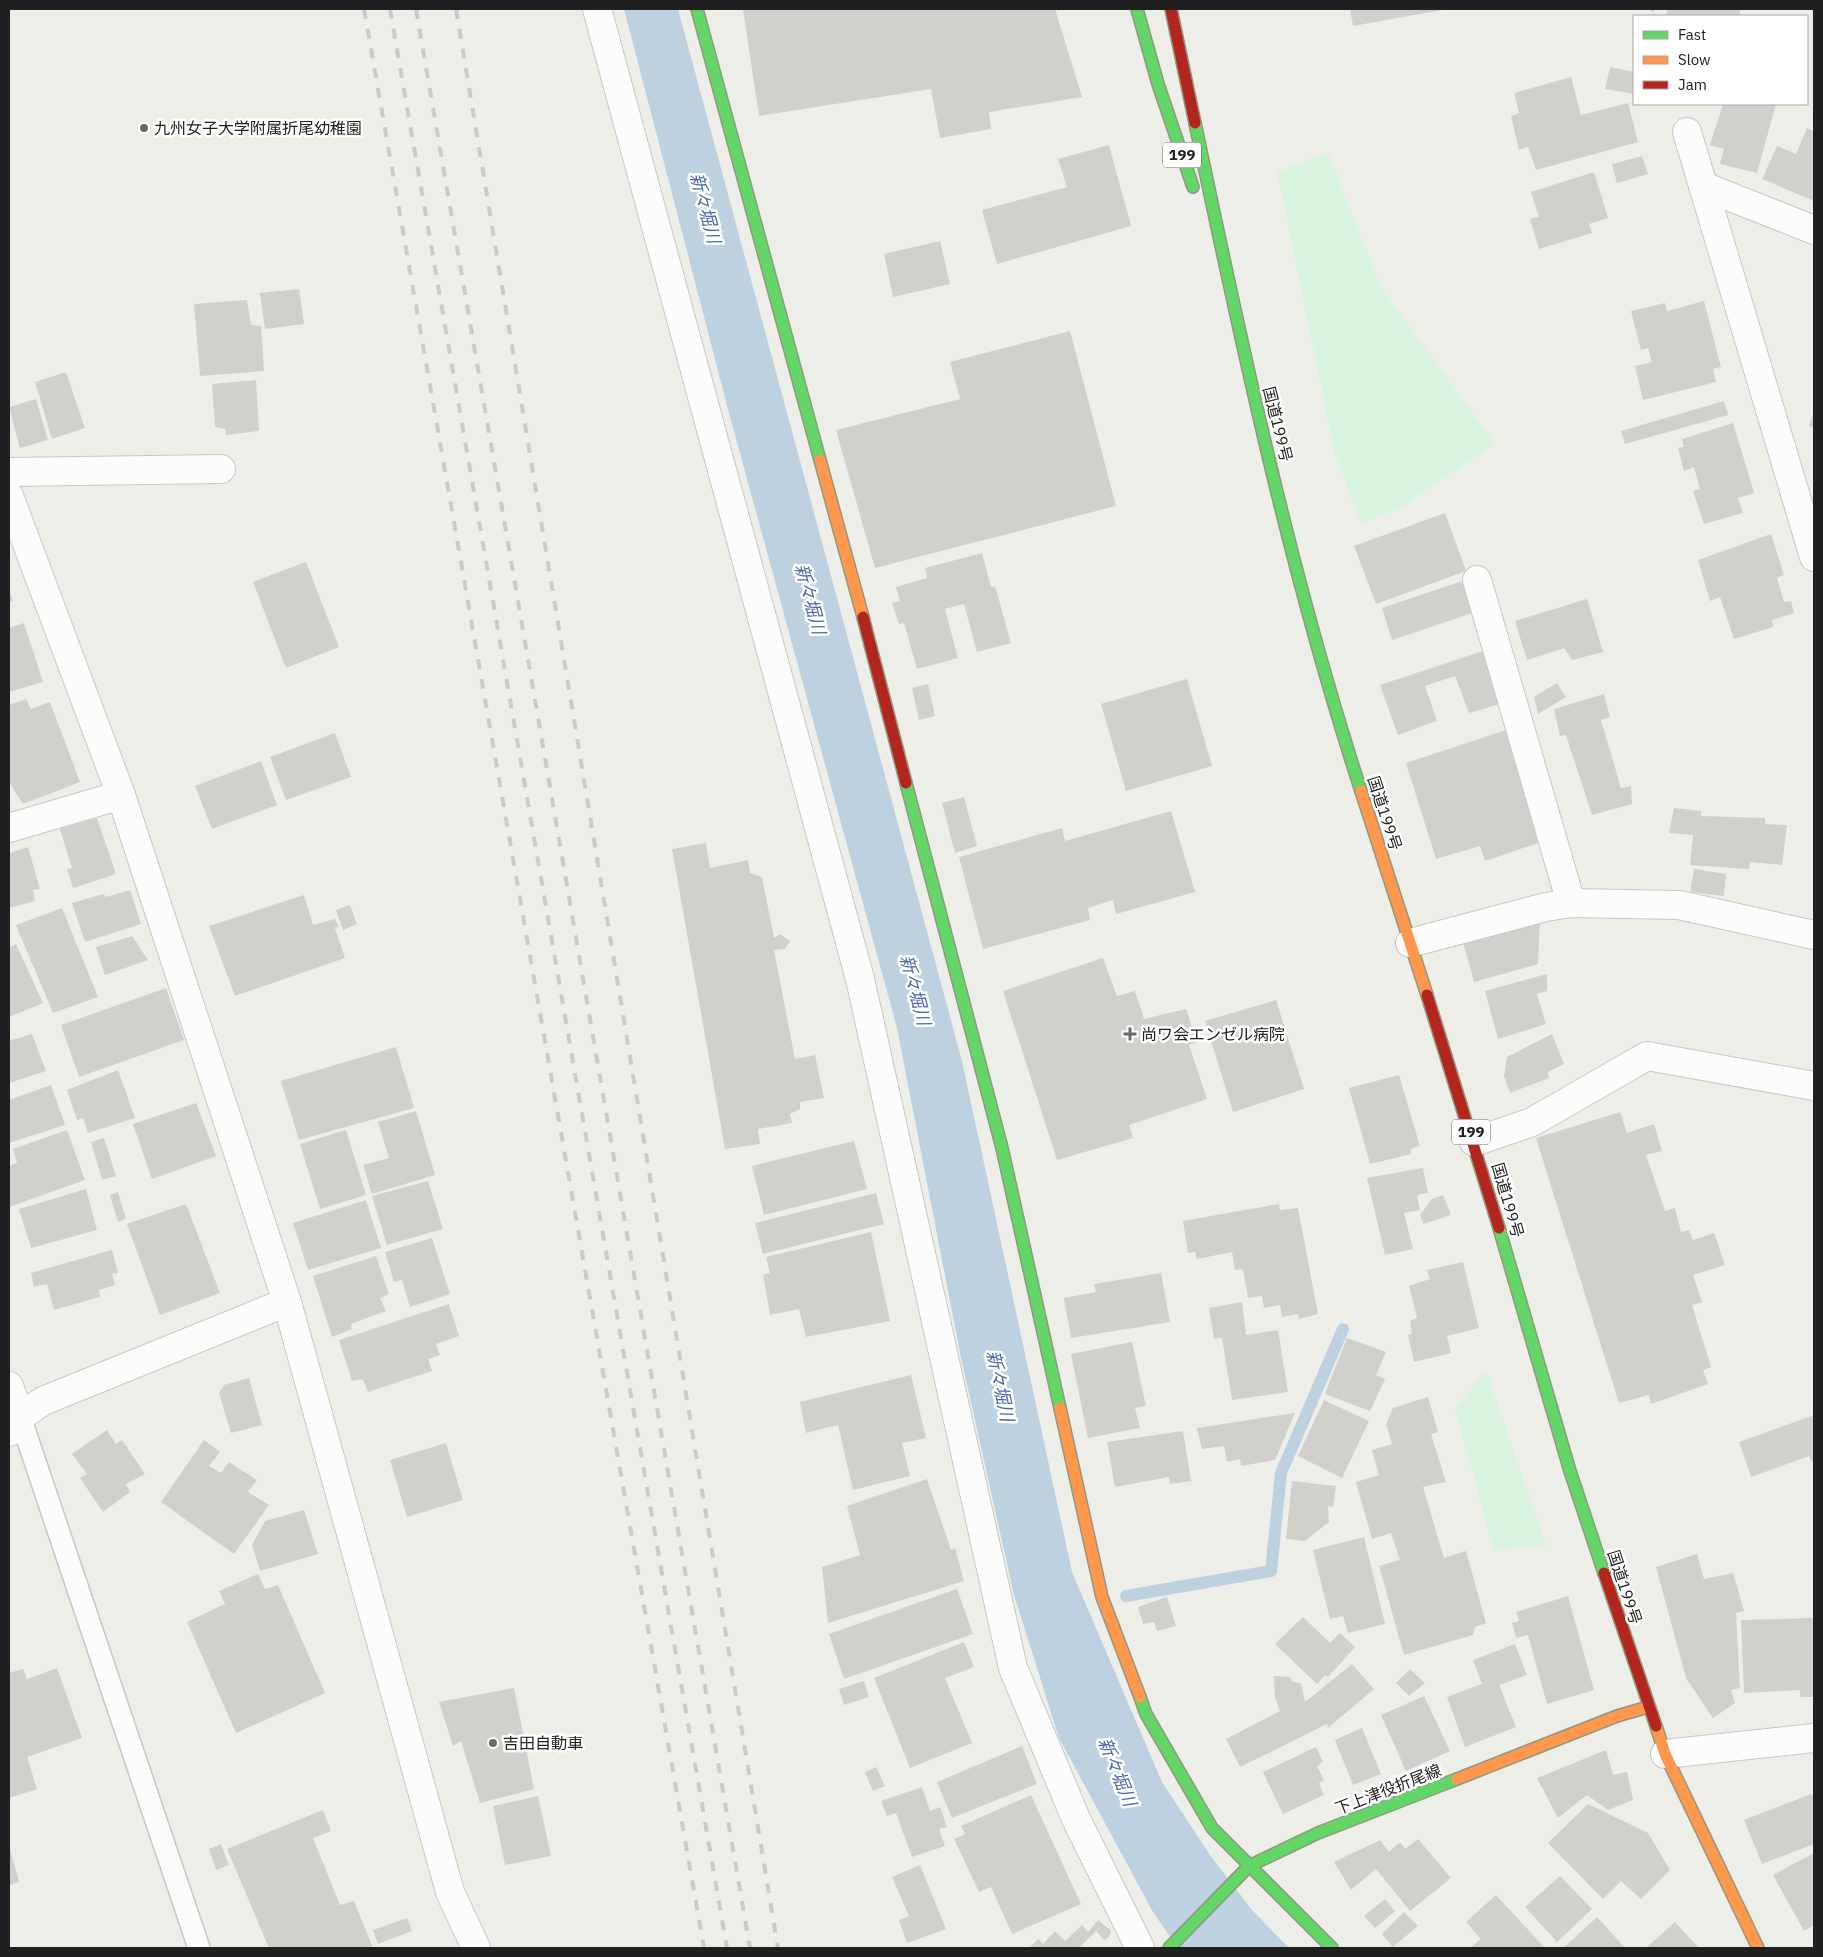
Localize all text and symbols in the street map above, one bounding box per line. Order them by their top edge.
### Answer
legend [1633,15,1808,105]
text: Fast [1678,25,1706,44]
text: Slow [1678,50,1711,69]
text: Jam [1678,75,1707,94]
place label: 九州女子大学附属折尾幼稚園 [154,118,362,138]
marker: 九州女子大学附属折尾幼稚園 [138,122,150,134]
road number: 199 [1163,142,1201,168]
water label: 新々堀川 [685,170,726,248]
street label: 国道199号 [1259,384,1297,464]
water label: 新々堀川 [790,561,831,639]
street label: 国道199号 [1364,773,1406,853]
water label: 新々堀川 [895,952,936,1030]
place label: 尚ワ会エンゼル病院 [1141,1024,1285,1044]
marker: 尚ワ会エンゼル病院 [1123,1027,1137,1041]
road number: 199 [1452,1120,1490,1144]
street label: 国道199号 [1488,1160,1528,1240]
water label: 新々堀川 [982,1348,1020,1425]
street label: 国道199号 [1604,1547,1646,1627]
place label: 吉田自動車 [503,1733,583,1753]
water label: 新々堀川 [1093,1734,1142,1811]
marker: 吉田自動車 [487,1737,499,1749]
street label: 下上津役折尾線 [1332,1760,1444,1818]

